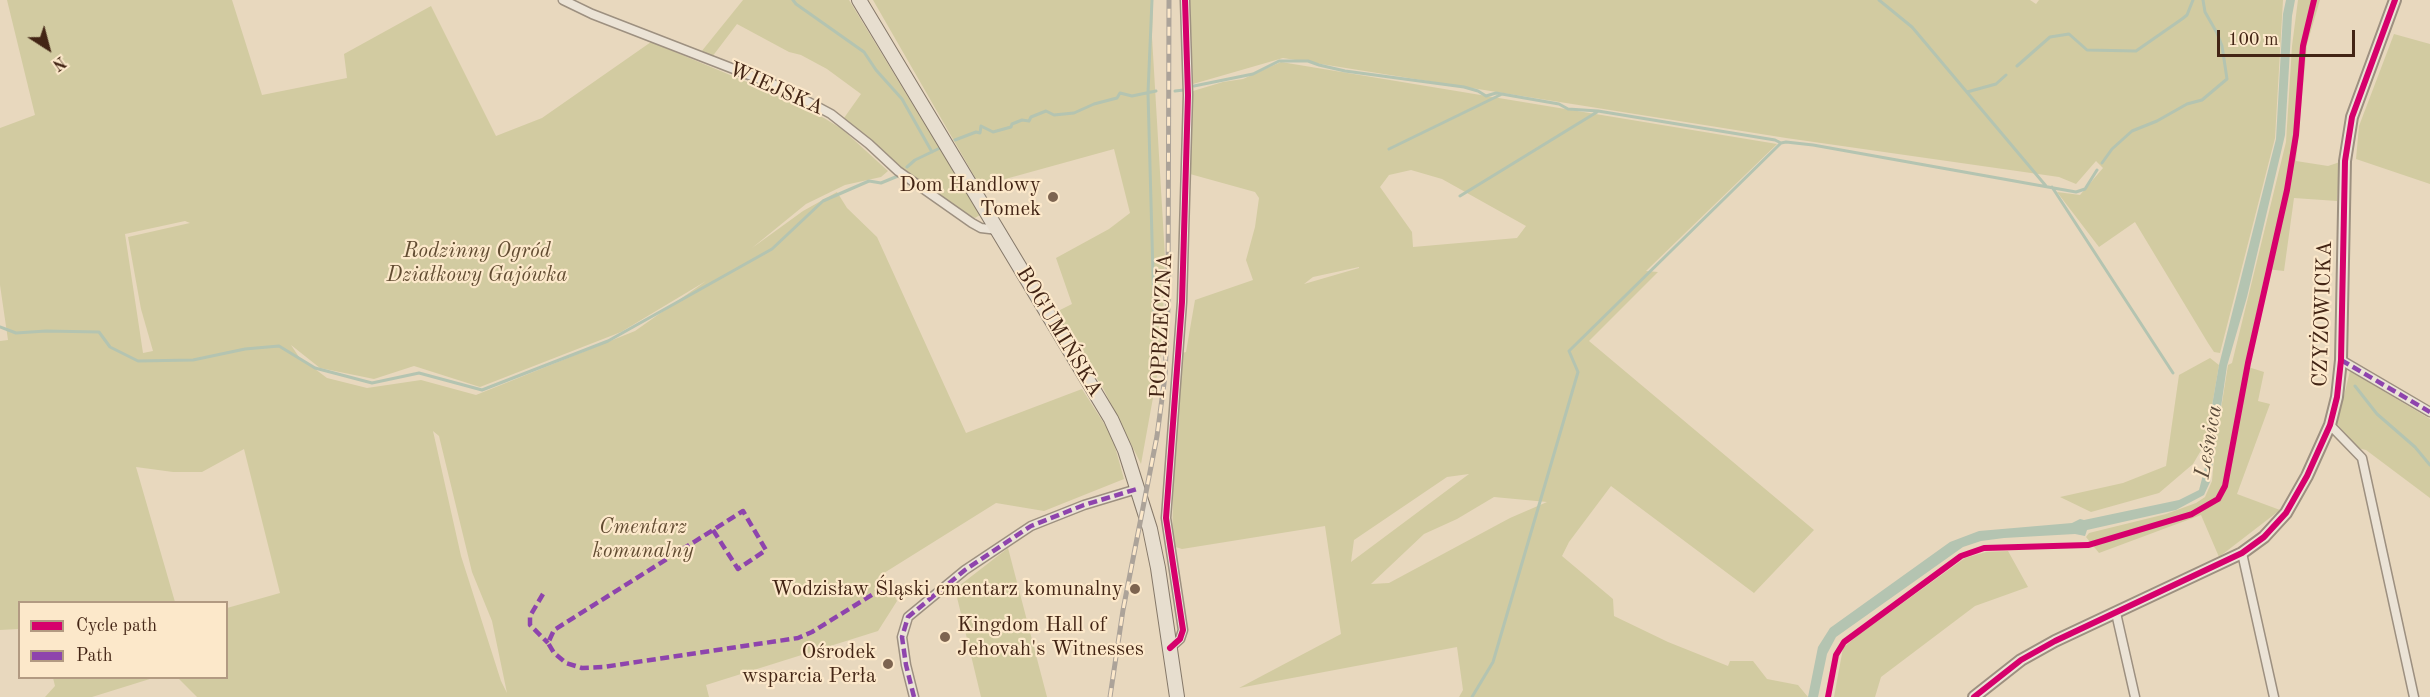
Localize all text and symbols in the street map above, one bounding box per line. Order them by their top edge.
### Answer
north arrow [18,18,78,78]
scale bar [2220,18,2358,56]
text: 100 m [2228,31,2279,49]
text: N [49,52,68,73]
street label: WIEJSKA [725,57,827,121]
place label: Dom Handlowy Tomek [899,172,1041,222]
marker: Dom Handlowy Tomek [1046,190,1060,204]
park label: Rodzinny Ogród Działkowy Gajówka [387,238,567,288]
street label: CZYŻOWICKA [2308,240,2338,388]
street label: POPRZECZNA [1146,253,1178,399]
street label: BOGUMIŃSKA [1010,262,1108,402]
water label: Leśnica [2190,403,2228,481]
park label: Cmentarz komunalny [592,514,694,564]
place label: Wodzisław Śląski cmentarz komunalny [771,576,1123,602]
marker: Wodzisław Śląski cmentarz komunalny [1128,582,1142,596]
legend [18,601,228,679]
place label: Kingdom Hall of Jehovah's Witnesses [957,612,1144,662]
text: Cycle path [76,617,157,635]
marker: Kingdom Hall of Jehovah's Witnesses [938,630,952,644]
place label: Ośrodek wsparcia Perła [742,639,876,689]
text: Path [76,647,112,665]
marker: Ośrodek wsparcia Perła [881,657,895,671]

